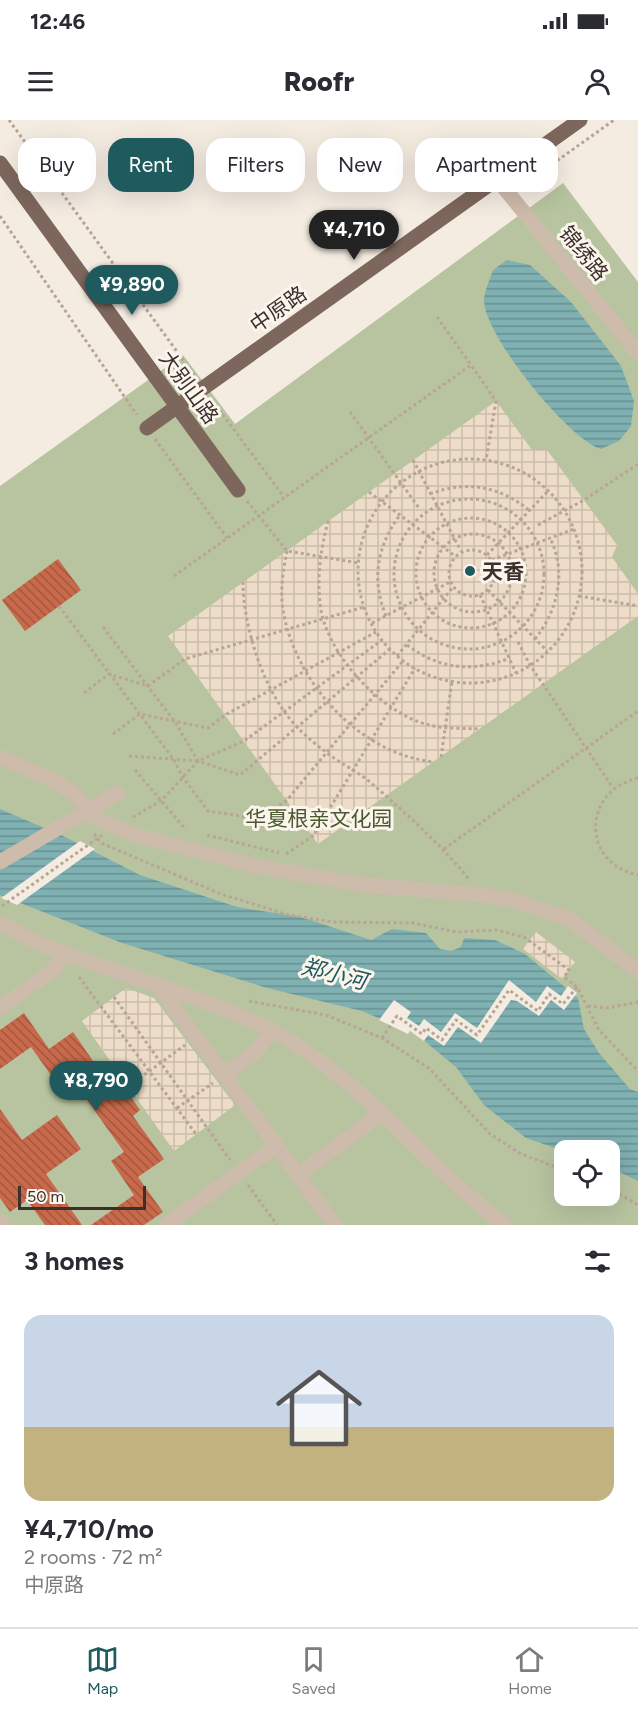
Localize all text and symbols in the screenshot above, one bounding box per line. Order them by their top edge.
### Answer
text: 12:46 [30,8,85,35]
icon: menu [24,65,57,98]
text: Roofr [284,65,354,98]
icon: person [581,65,614,98]
chip: Buy [18,138,96,192]
chip: Rent [108,138,194,192]
chip: Filters [206,138,305,192]
chip: New [317,138,403,192]
chip: Apartment [415,138,558,192]
pin: ¥4,710 [305,210,403,261]
text: ¥4,710 [323,217,385,241]
street label: 锦绣路 [554,221,614,285]
pin: ¥9,890 [83,265,181,316]
text: ¥9,890 [99,272,165,296]
street label: 中原路 [245,281,311,337]
street label: 大别山路 [154,346,224,428]
place label: 天香 [482,559,524,584]
marker: 天香 [463,564,477,578]
park label: 华夏根亲文化园 [246,806,393,831]
water label: 郑小河 [299,953,373,996]
pin: ¥8,790 [47,1061,145,1112]
text: ¥8,790 [64,1068,128,1092]
map controls [554,1140,620,1206]
button: locate [554,1140,620,1206]
scale bar [18,1183,146,1210]
text: 50 m [27,1187,64,1206]
text: 3 homes [24,1245,124,1277]
icon: filters [581,1245,614,1278]
icon: home [265,1354,373,1462]
text: ¥4,710/mo [24,1513,154,1545]
text: 2 rooms · 72 m² [24,1545,162,1569]
text: 中原路 [24,1573,84,1597]
tab: Map [86,1643,119,1698]
tab: Saved [292,1643,336,1698]
tab: Home [508,1643,552,1698]

